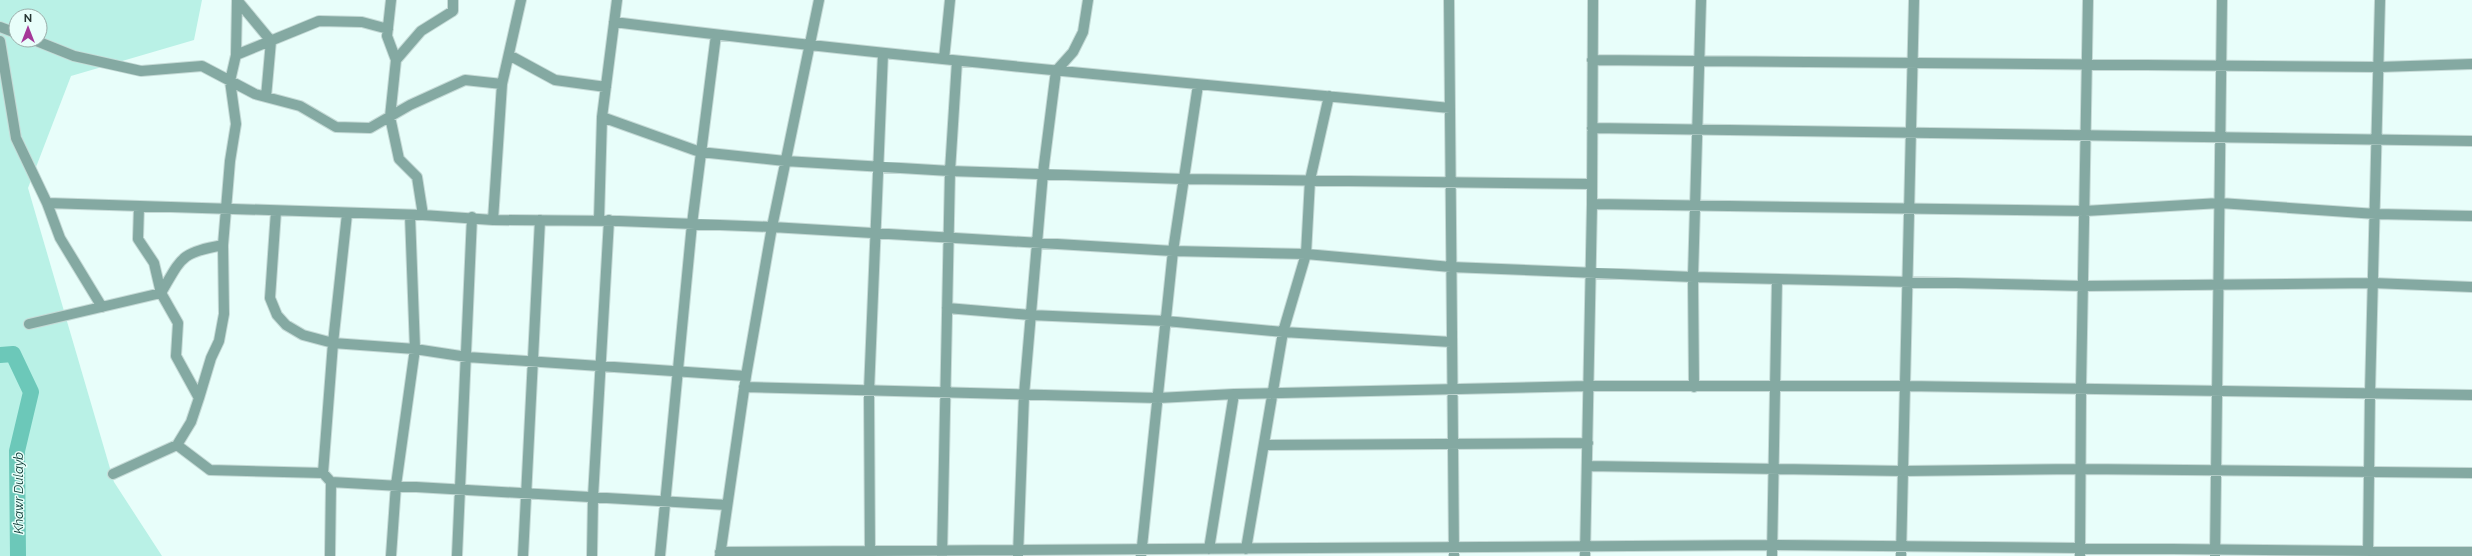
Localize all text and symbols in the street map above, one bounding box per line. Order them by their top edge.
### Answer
north arrow [8,8,48,48]
text: N [24,12,32,25]
water label: Khawr Dulayb [11,452,26,534]

